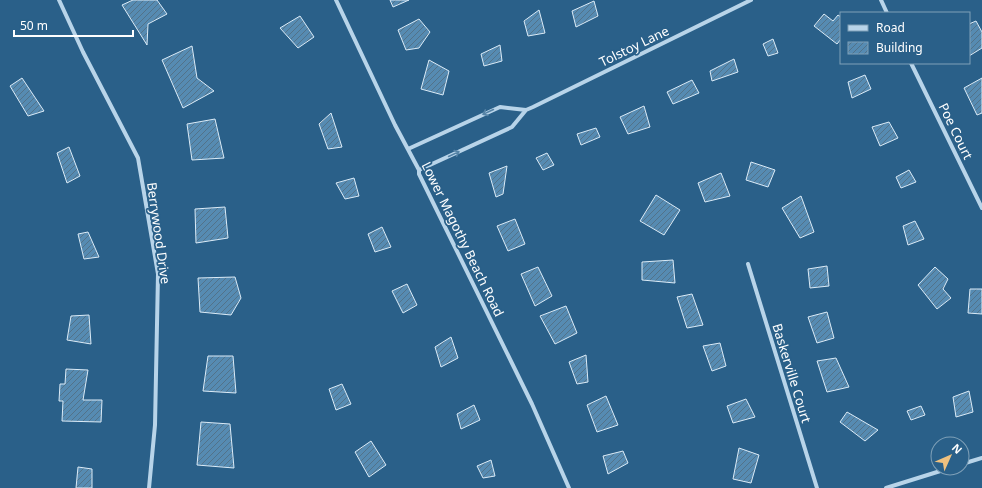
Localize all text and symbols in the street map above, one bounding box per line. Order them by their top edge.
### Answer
scale bar [14,12,133,38]
legend [840,12,970,64]
text: 50 m [20,17,48,34]
text: Road [876,19,905,36]
street label: Tolstoy Lane [596,21,672,71]
text: Building [876,39,923,56]
street label: Poe Court [935,100,978,162]
one-way arrow [483,109,495,116]
one-way arrow [448,150,460,157]
street label: Lower Magothy Beach Road [418,158,508,320]
street label: Berrywood Drive [143,181,175,285]
street label: Baskerville Court [768,321,816,425]
north arrow [930,436,970,476]
text: N [949,440,966,457]

